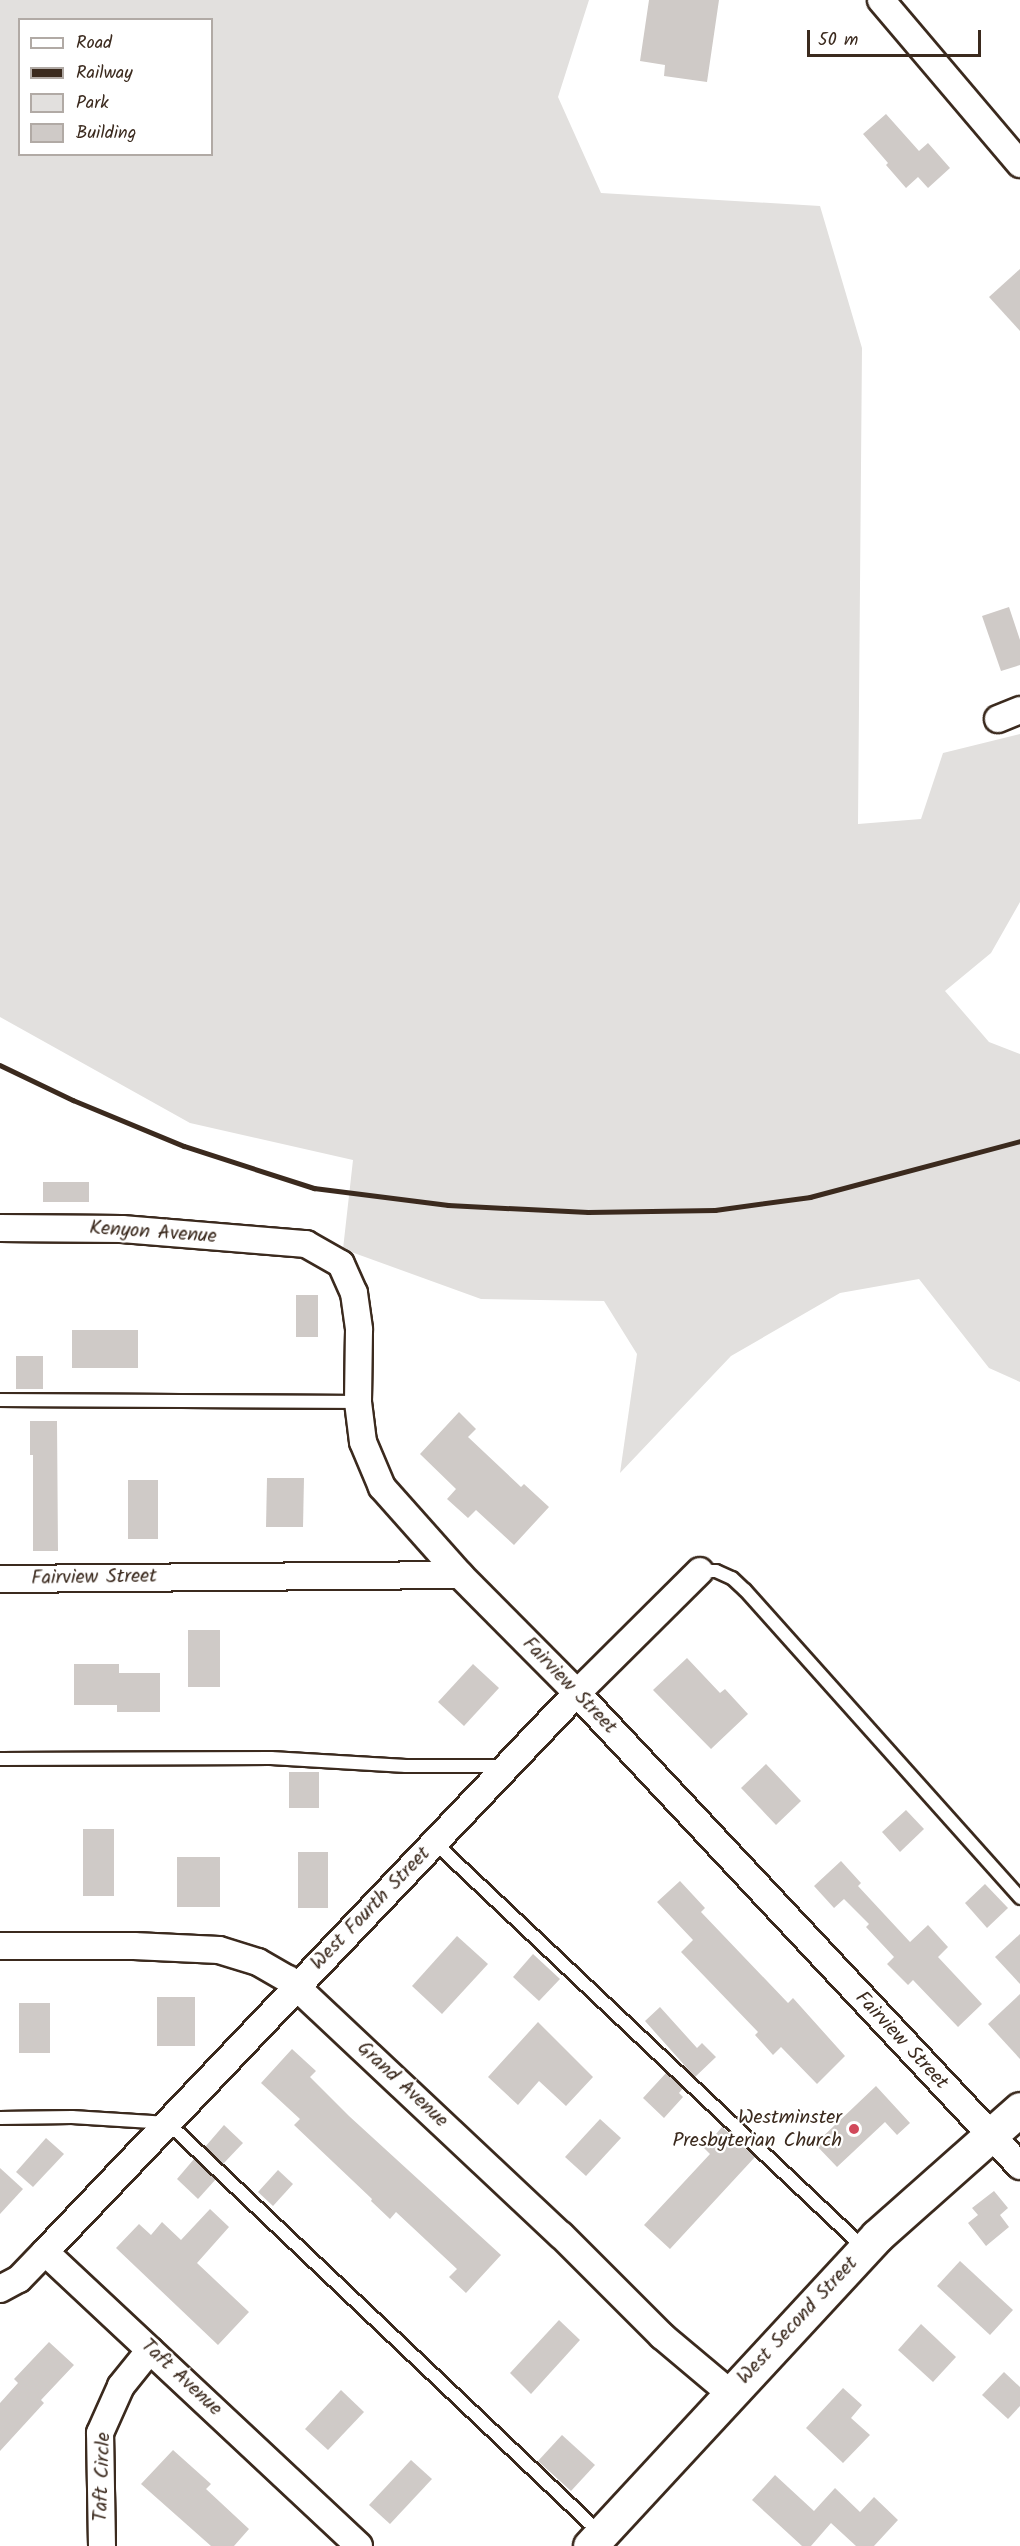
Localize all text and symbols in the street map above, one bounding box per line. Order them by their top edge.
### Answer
legend [18,18,213,156]
scale bar [810,18,984,56]
text: 50 m [818,26,858,55]
text: Road [76,29,112,58]
text: Railway [76,59,133,88]
text: Park [76,89,109,118]
text: Building [76,119,136,148]
street label: Kenyon Avenue [89,1217,217,1249]
street label: Fairview Street [31,1565,157,1591]
street label: Fairview Street [517,1632,621,1740]
street label: West Fourth Street [306,1842,436,1976]
street label: Fairview Street [849,1987,953,2095]
street label: Grand Avenue [351,2037,453,2133]
place label: Westminster Presbyterian Church [672,2106,842,2153]
marker: Westminster Presbyterian Church [847,2122,861,2136]
street label: West Second Street [733,2252,863,2390]
street label: Taft Avenue [135,2334,227,2422]
street label: Taft Circle [89,2432,117,2522]

